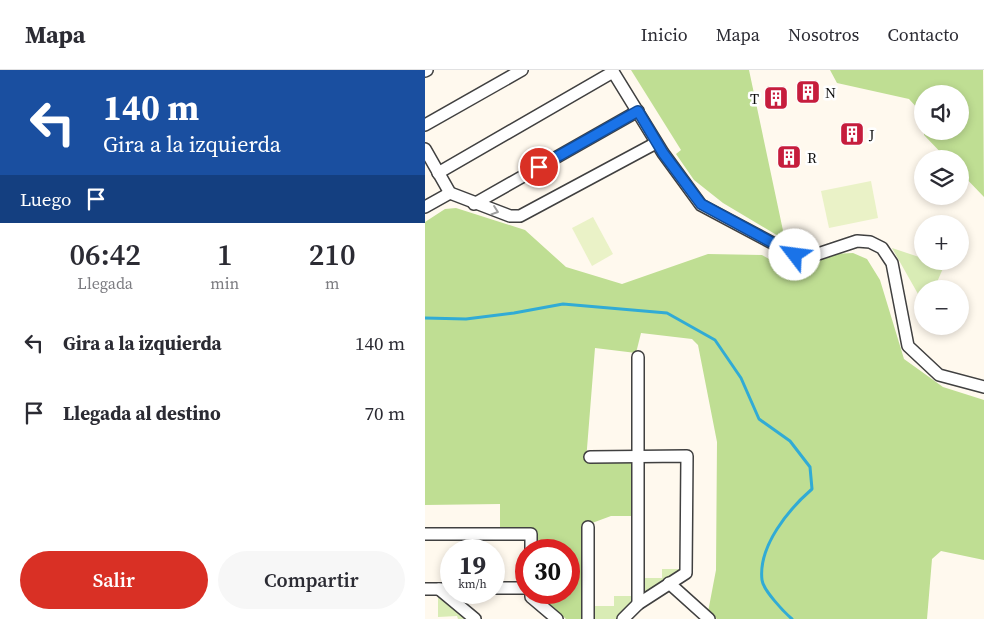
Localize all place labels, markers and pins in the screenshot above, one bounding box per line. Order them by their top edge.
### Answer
building icon: N [795,79,821,105]
place label: N [825,82,836,103]
building icon: T [763,85,789,111]
place label: T [750,88,759,109]
building icon: J [839,121,865,147]
place label: J [868,124,875,145]
building icon: R [776,144,802,170]
pin [518,146,560,188]
place label: R [807,147,817,168]

